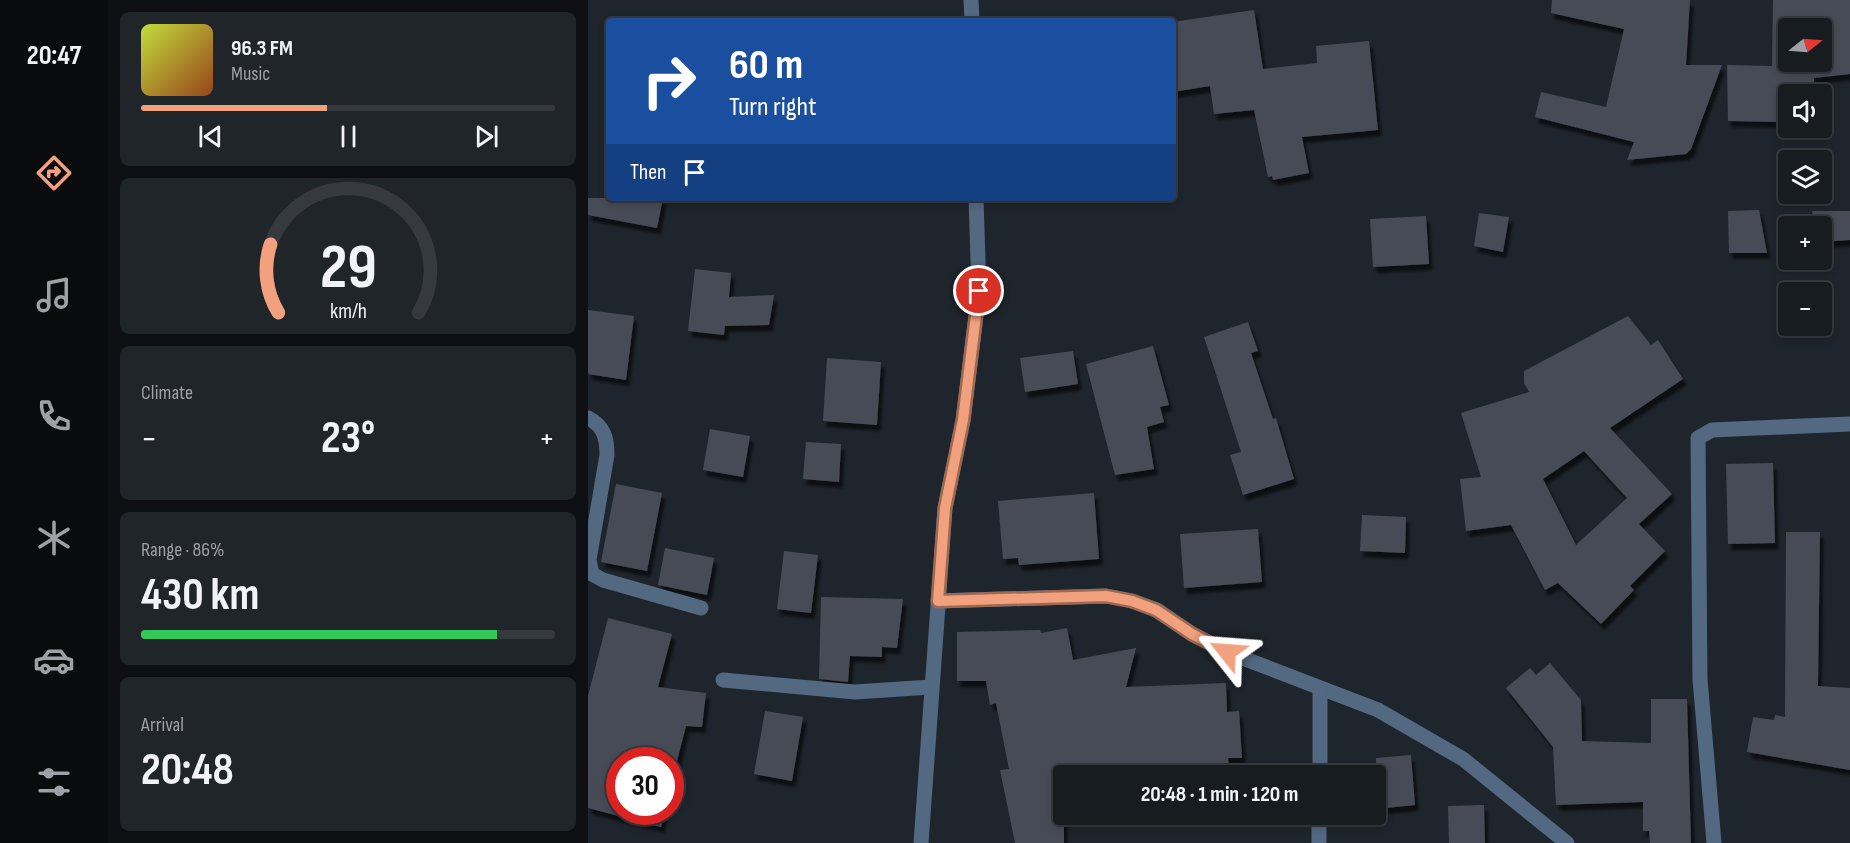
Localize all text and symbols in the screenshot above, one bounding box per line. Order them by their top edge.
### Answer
north arrow [1778,18,1832,72]
map controls [1778,18,1832,336]
text: 96.3 FM [231,35,293,62]
text: 20:47 [27,40,81,72]
text: 60 m [729,40,803,91]
icon: right [630,42,708,120]
text: Music [231,62,270,86]
button: sound [1778,84,1832,138]
text: Turn right [729,91,816,123]
icon: previous [194,120,227,153]
icon: pause [332,120,365,153]
icon: next [470,120,503,153]
button: layers [1778,150,1832,204]
icon: directions [33,152,75,194]
icon: arrive [678,156,711,189]
text: Then [630,159,666,186]
button: + [1778,216,1832,270]
text: 29 [320,231,376,306]
pin [953,265,1004,316]
icon: music [33,274,75,316]
icon: arrive [962,274,995,307]
button: − [1778,282,1832,336]
text: km/h [329,299,367,324]
text: Climate [141,381,193,405]
icon: phone [33,395,75,437]
text: 23° [321,411,375,466]
text: − [141,419,157,459]
text: + [539,419,555,459]
icon: climate [33,517,75,559]
text: Range · 86% [141,538,225,562]
text: 430 km [141,568,259,623]
position arrow [1195,620,1259,684]
icon: car [33,639,75,681]
text: Arrival [141,713,184,737]
text: 20:48 [141,743,234,798]
speed limit sign: 30 [606,747,684,825]
icon: filters [33,761,75,803]
text: 20:48 · 1 min · 120 m [1141,781,1298,808]

